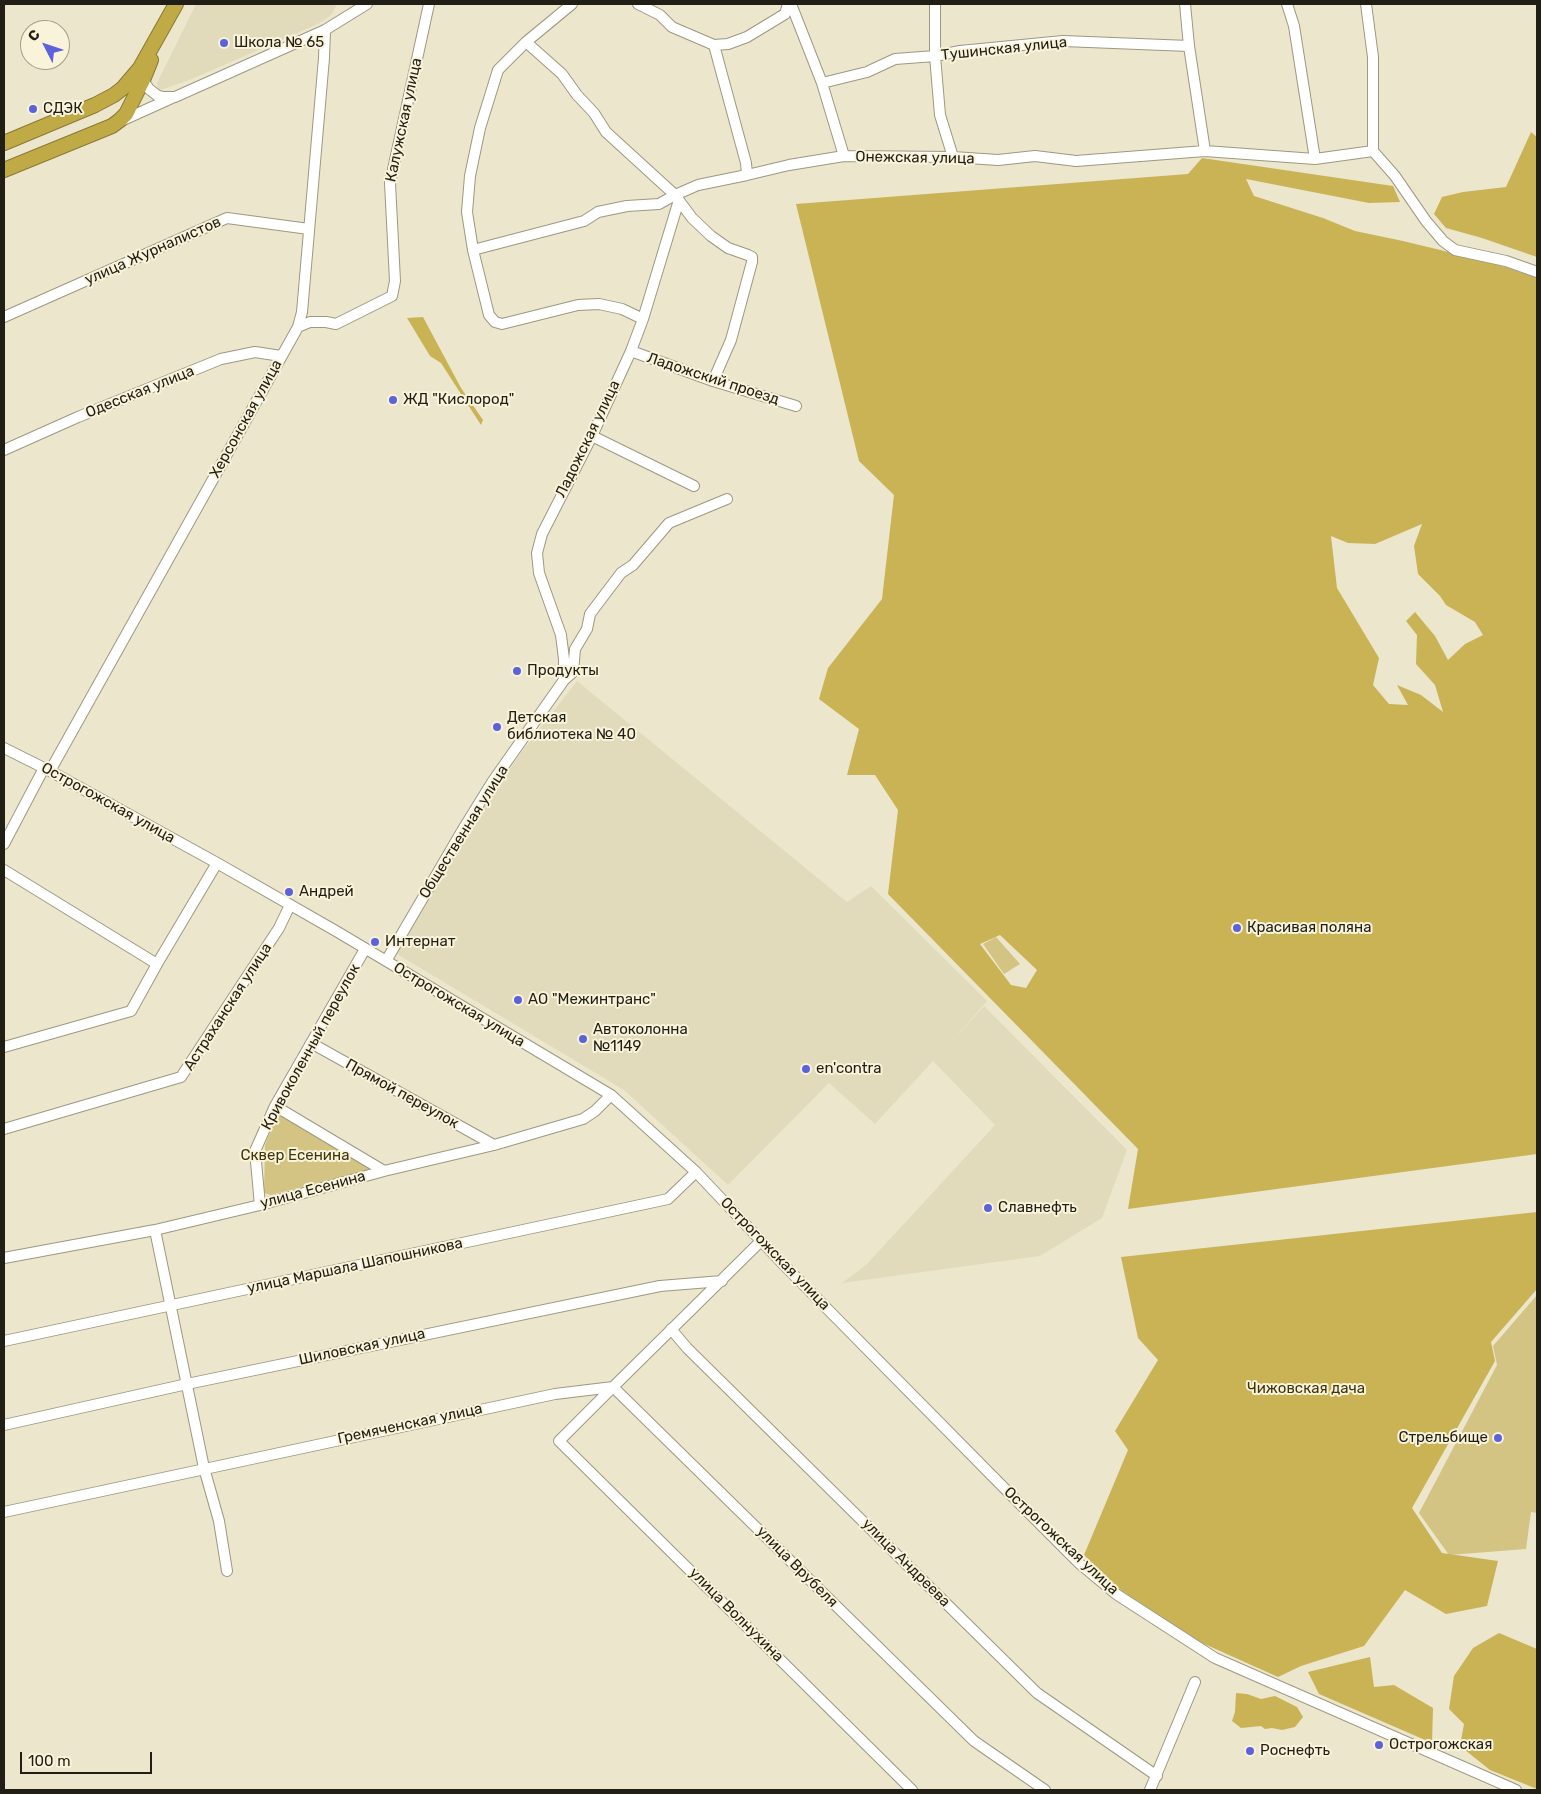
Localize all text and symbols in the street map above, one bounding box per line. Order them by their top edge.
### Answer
north arrow [20,20,70,70]
text: С [24,26,44,45]
street label: Тушинская улица [940,33,1068,65]
place label: Школа № 65 [234,34,324,52]
marker: Школа № 65 [218,37,230,49]
street label: Калужская улица [382,56,426,184]
place label: СДЭК [43,100,83,118]
marker: СДЭК [27,103,39,115]
street label: Онежская улица [855,148,975,168]
street label: улица Журналистов [82,213,224,289]
street label: Ладожский проезд [644,349,782,409]
street label: Херсонская улица [206,357,286,481]
street label: Одесская улица [83,362,197,422]
street label: Ладожская улица [552,378,624,500]
place label: ЖД "Кислород" [403,391,514,409]
marker: ЖД "Кислород" [387,394,399,406]
place label: Продукты [527,662,599,680]
marker: Продукты [511,665,523,677]
place label: Детская библиотека № 40 [507,709,636,744]
marker: Детская библиотека № 40 [491,721,503,733]
street label: Острогожская улица [38,759,178,847]
street label: Общественная улица [416,762,512,902]
place label: Андрей [299,883,354,901]
marker: Андрей [283,886,295,898]
place label: Красивая поляна [1247,919,1371,937]
marker: Красивая поляна [1231,922,1243,934]
place label: Интернат [385,933,455,951]
marker: Интернат [369,936,381,948]
street label: Астраханская улица [180,940,276,1074]
street label: Острогожская улица [390,959,528,1051]
street label: Кривоколенный переулок [258,961,364,1133]
place label: АО "Межинтранс" [528,991,656,1009]
marker: АО "Межинтранс" [512,994,524,1006]
place label: Автоколонна №1149 [593,1021,688,1056]
marker: Автоколонна №1149 [577,1033,589,1045]
street label: Прямой переулок [342,1055,462,1133]
place label: en'contra [816,1060,881,1078]
marker: en'contra [800,1063,812,1075]
park label: Сквер Есенина [241,1147,349,1165]
street label: улица Есенина [258,1167,368,1213]
street label: Острогожская улица [716,1194,834,1314]
place label: Cлавнефть [998,1199,1077,1217]
marker: Cлавнефть [982,1202,994,1214]
street label: улица Маршала Шапошникова [246,1234,464,1298]
street label: Шиловская улица [297,1325,427,1369]
park label: Чижовская дача [1247,1380,1365,1398]
street label: Гремяченская улица [336,1400,484,1448]
place label: Стрельбище [1398,1429,1488,1447]
marker: Стрельбище [1492,1432,1504,1444]
street label: Острогожская улица [1000,1483,1122,1599]
street label: улица Андреева [858,1515,954,1611]
street label: улица Врубеля [753,1523,841,1611]
street label: улица Волнухина [685,1564,787,1666]
place label: Острогожская [1389,1736,1492,1754]
marker: Острогожская [1373,1739,1385,1751]
scale bar [22,1742,155,1774]
place label: Роснефть [1260,1742,1330,1760]
marker: Роснефть [1244,1745,1256,1757]
text: 100 m [28,1752,70,1770]

